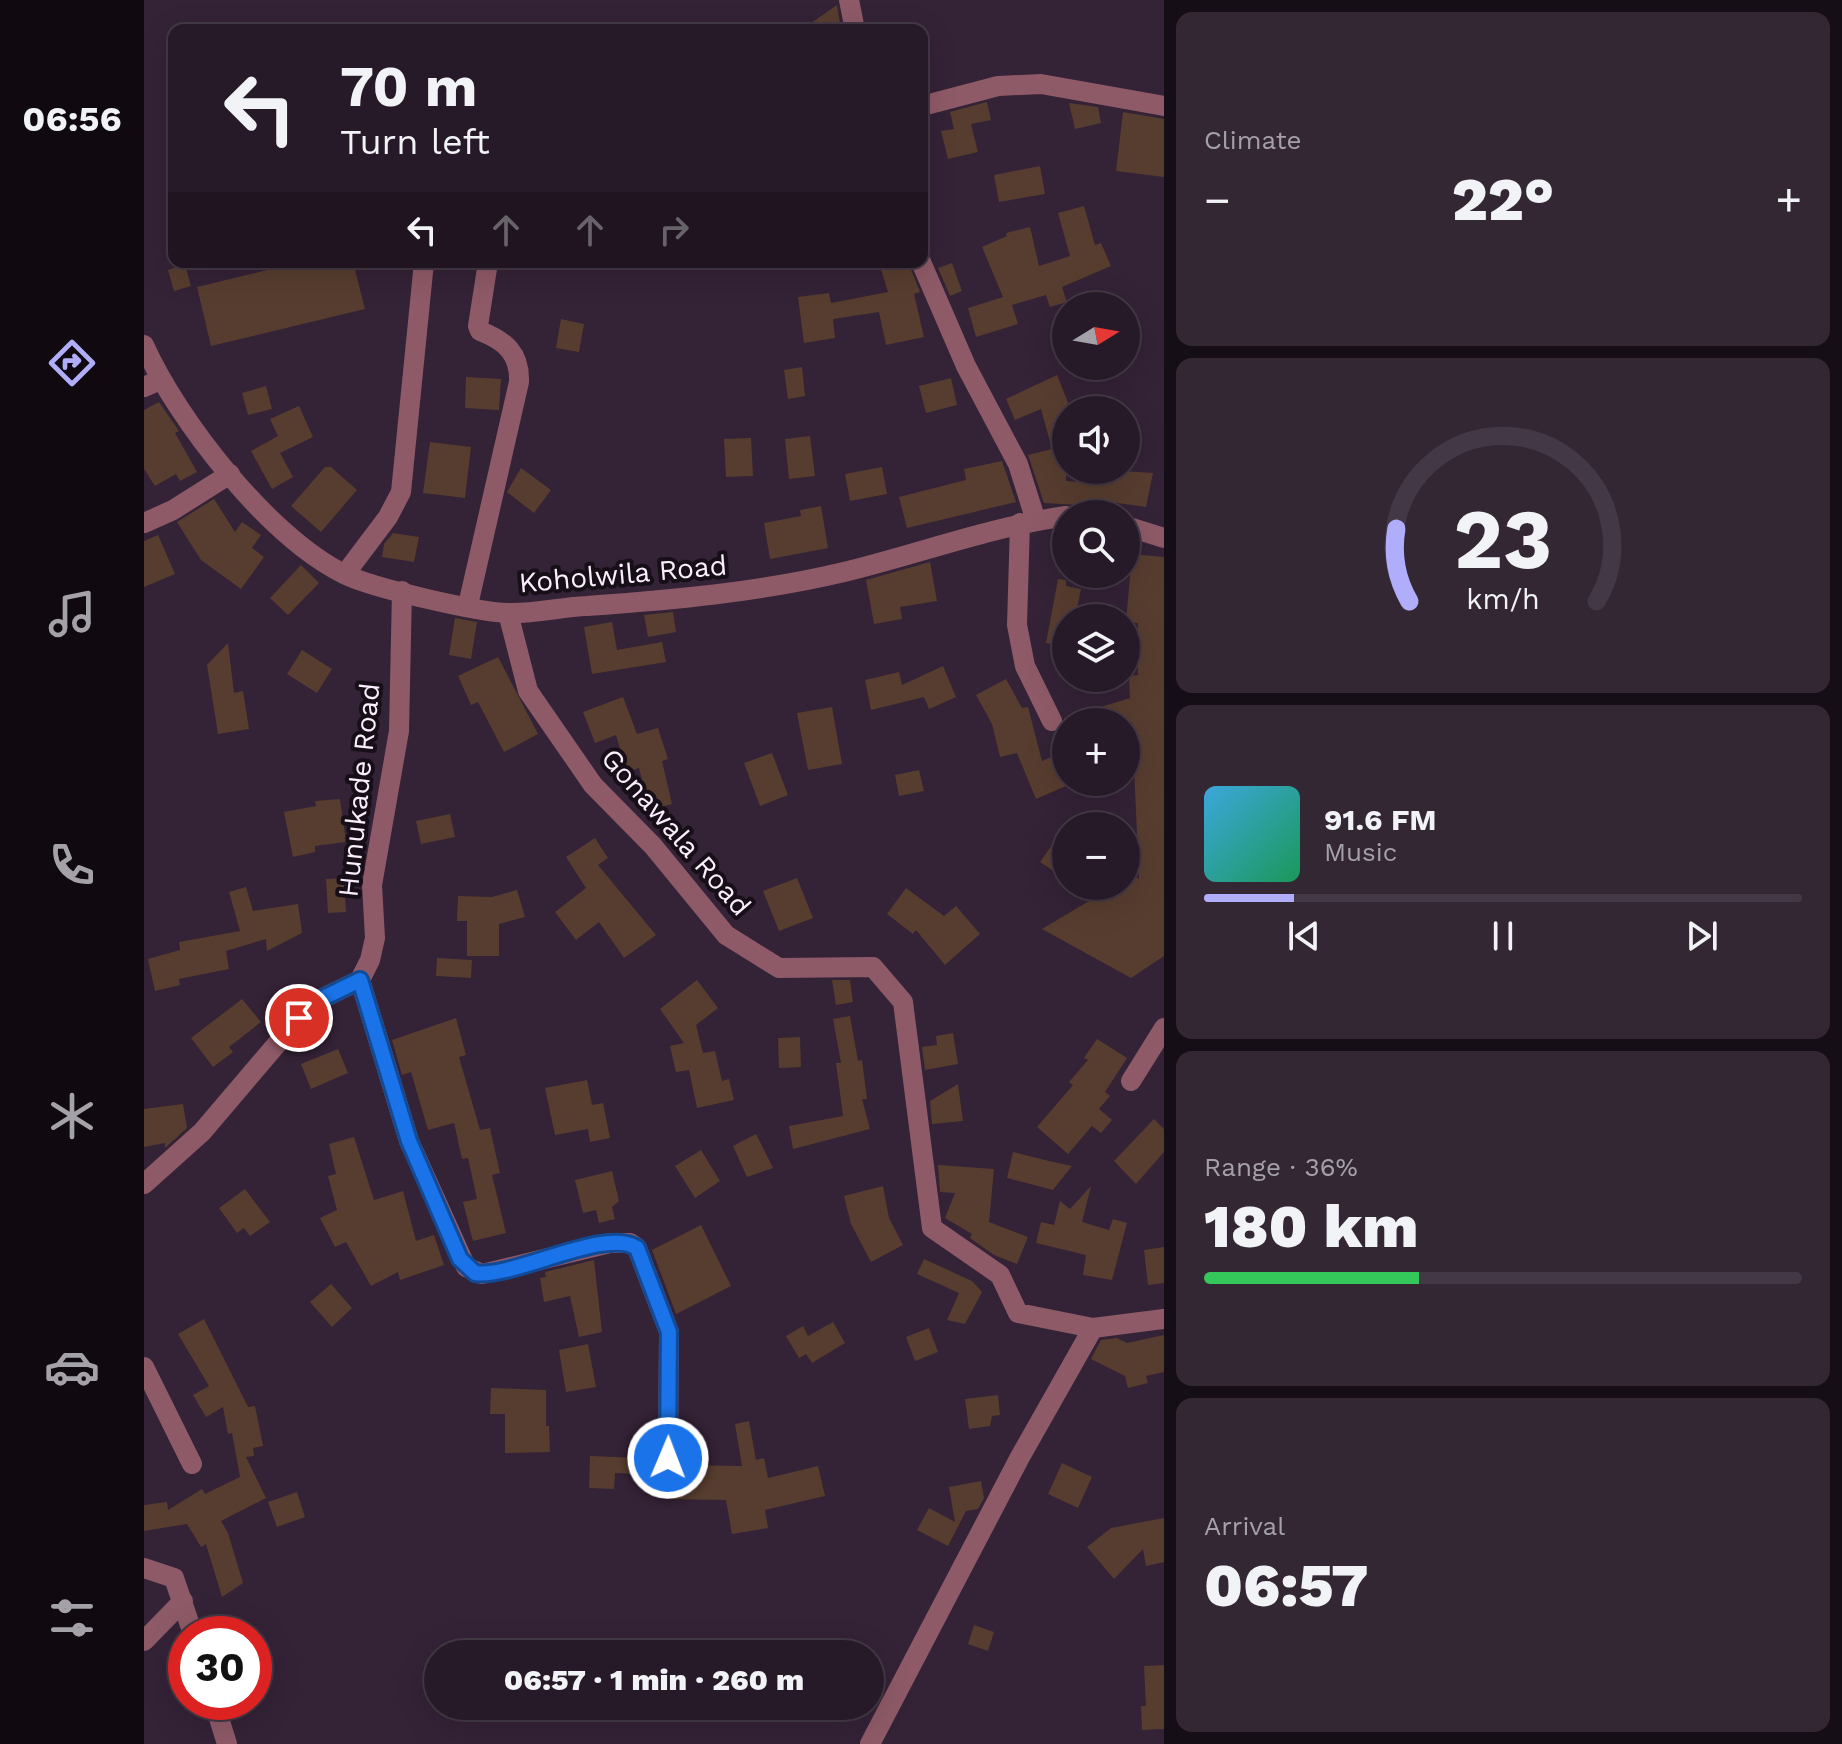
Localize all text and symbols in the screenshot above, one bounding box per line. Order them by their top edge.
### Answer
text: 70 m [340,54,477,120]
icon: left [208,56,312,160]
text: 06:56 [22,98,122,140]
text: Turn left [340,121,490,163]
text: Climate [1204,125,1302,155]
text: 22° [1452,164,1554,235]
text: − [1204,174,1231,226]
text: + [1775,174,1802,226]
icon: left [400,208,444,252]
icon: ahead [484,208,528,252]
icon: ahead [568,208,612,252]
icon: right [652,208,696,252]
north arrow [1052,292,1140,380]
map controls [1052,292,1140,900]
icon: directions [44,335,100,391]
button: sound [1052,396,1140,484]
text: 23 [1454,490,1552,587]
button: search [1052,500,1140,588]
street label: Koholwila Road [518,548,728,600]
text: km/h [1466,582,1540,616]
icon: music [44,586,100,642]
button: layers [1052,604,1140,692]
street label: Hunukade Road [331,681,387,899]
button: + [1052,708,1140,796]
street label: Gonawala Road [594,742,758,922]
text: 91.6 FM [1324,802,1437,837]
button: − [1052,812,1140,900]
icon: phone [44,837,100,893]
text: Music [1324,837,1397,867]
icon: previous [1282,914,1326,958]
icon: pause [1481,914,1525,958]
icon: next [1680,914,1724,958]
pin [265,984,333,1052]
icon: arrive [277,996,321,1040]
icon: climate [44,1088,100,1144]
text: Range · 36% [1204,1152,1358,1182]
text: 180 km [1204,1191,1418,1262]
icon: car [44,1339,100,1395]
position arrow [626,1416,710,1500]
text: Arrival [1204,1511,1285,1541]
text: 06:57 [1204,1550,1368,1621]
icon: filters [44,1590,100,1646]
speed limit sign: 30 [168,1616,272,1720]
text: 06:57 · 1 min · 260 m [504,1662,804,1697]

